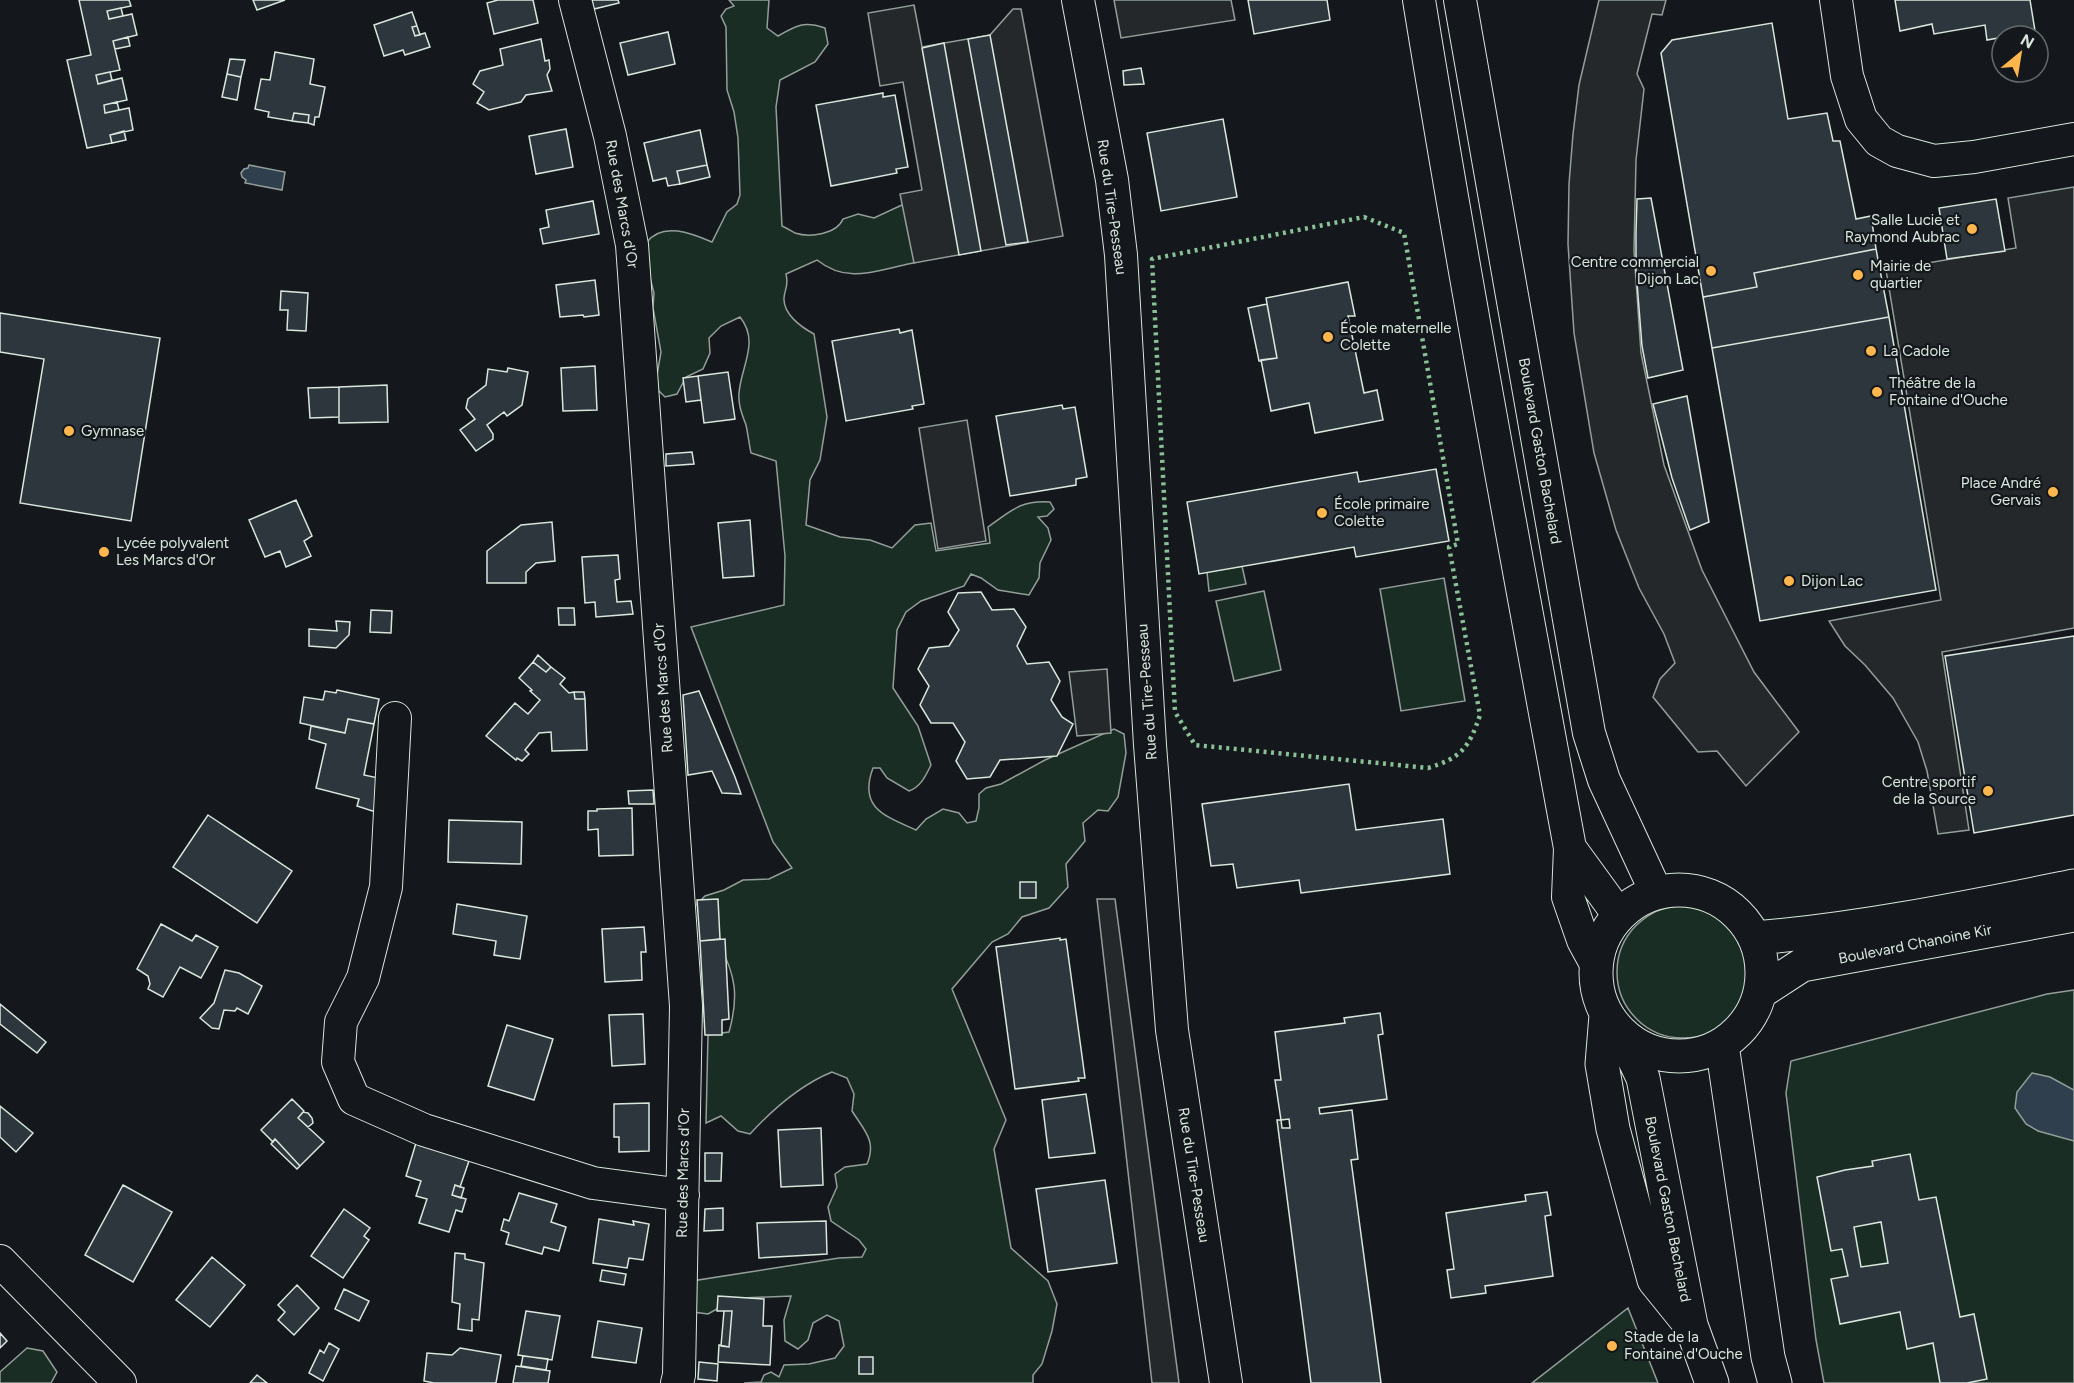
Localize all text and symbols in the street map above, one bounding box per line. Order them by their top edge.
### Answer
north arrow [1990,24,2050,84]
text: N [2017,30,2037,53]
street label: Rue des Marcs d'Or [602,138,642,270]
street label: Rue du Tire-Pesseau [1094,138,1130,276]
place label: Salle Lucie et Raymond Aubrac [1845,211,1960,246]
marker: Salle Lucie et Raymond Aubrac [1965,222,1979,236]
place label: Centre commercial Dijon Lac [1571,253,1699,288]
place label: Mairie de quartier [1870,257,1931,292]
marker: Centre commercial Dijon Lac [1704,264,1718,278]
marker: Mairie de quartier [1851,268,1865,282]
place label: École maternelle Colette [1340,319,1452,354]
marker: École maternelle Colette [1321,330,1335,344]
place label: La Cadole [1883,342,1950,360]
marker: La Cadole [1864,344,1878,358]
street label: Boulevard Gaston Bachelard [1515,356,1565,546]
place label: Théâtre de la Fontaine d'Ouche [1889,374,2008,409]
marker: Théâtre de la Fontaine d'Ouche [1870,385,1884,399]
place label: Gymnase [81,422,144,440]
marker: Gymnase [62,424,76,438]
place label: Place André Gervais [1961,474,2041,509]
marker: Place André Gervais [2046,485,2060,499]
place label: École primaire Colette [1334,495,1429,530]
marker: École primaire Colette [1315,506,1329,520]
place label: Lycée polyvalent Les Marcs d'Or [116,534,230,569]
marker: Lycée polyvalent Les Marcs d'Or [97,545,111,559]
place label: Dijon Lac [1801,572,1863,590]
marker: Dijon Lac [1782,574,1796,588]
street label: Rue des Marcs d'Or [649,622,677,754]
street label: Rue du Tire-Pesseau [1133,623,1161,761]
place label: Centre sportif de la Source [1882,773,1976,808]
marker: Centre sportif de la Source [1981,784,1995,798]
street label: Boulevard Chanoine Kir [1837,920,1993,968]
street label: Rue du Tire-Pesseau [1174,1106,1214,1244]
street label: Rue des Marcs d'Or [673,1108,693,1238]
street label: Boulevard Gaston Bachelard [1641,1114,1695,1304]
place label: Stade de la Fontaine d'Ouche [1624,1328,1743,1363]
marker: Stade de la Fontaine d'Ouche [1605,1339,1619,1353]

